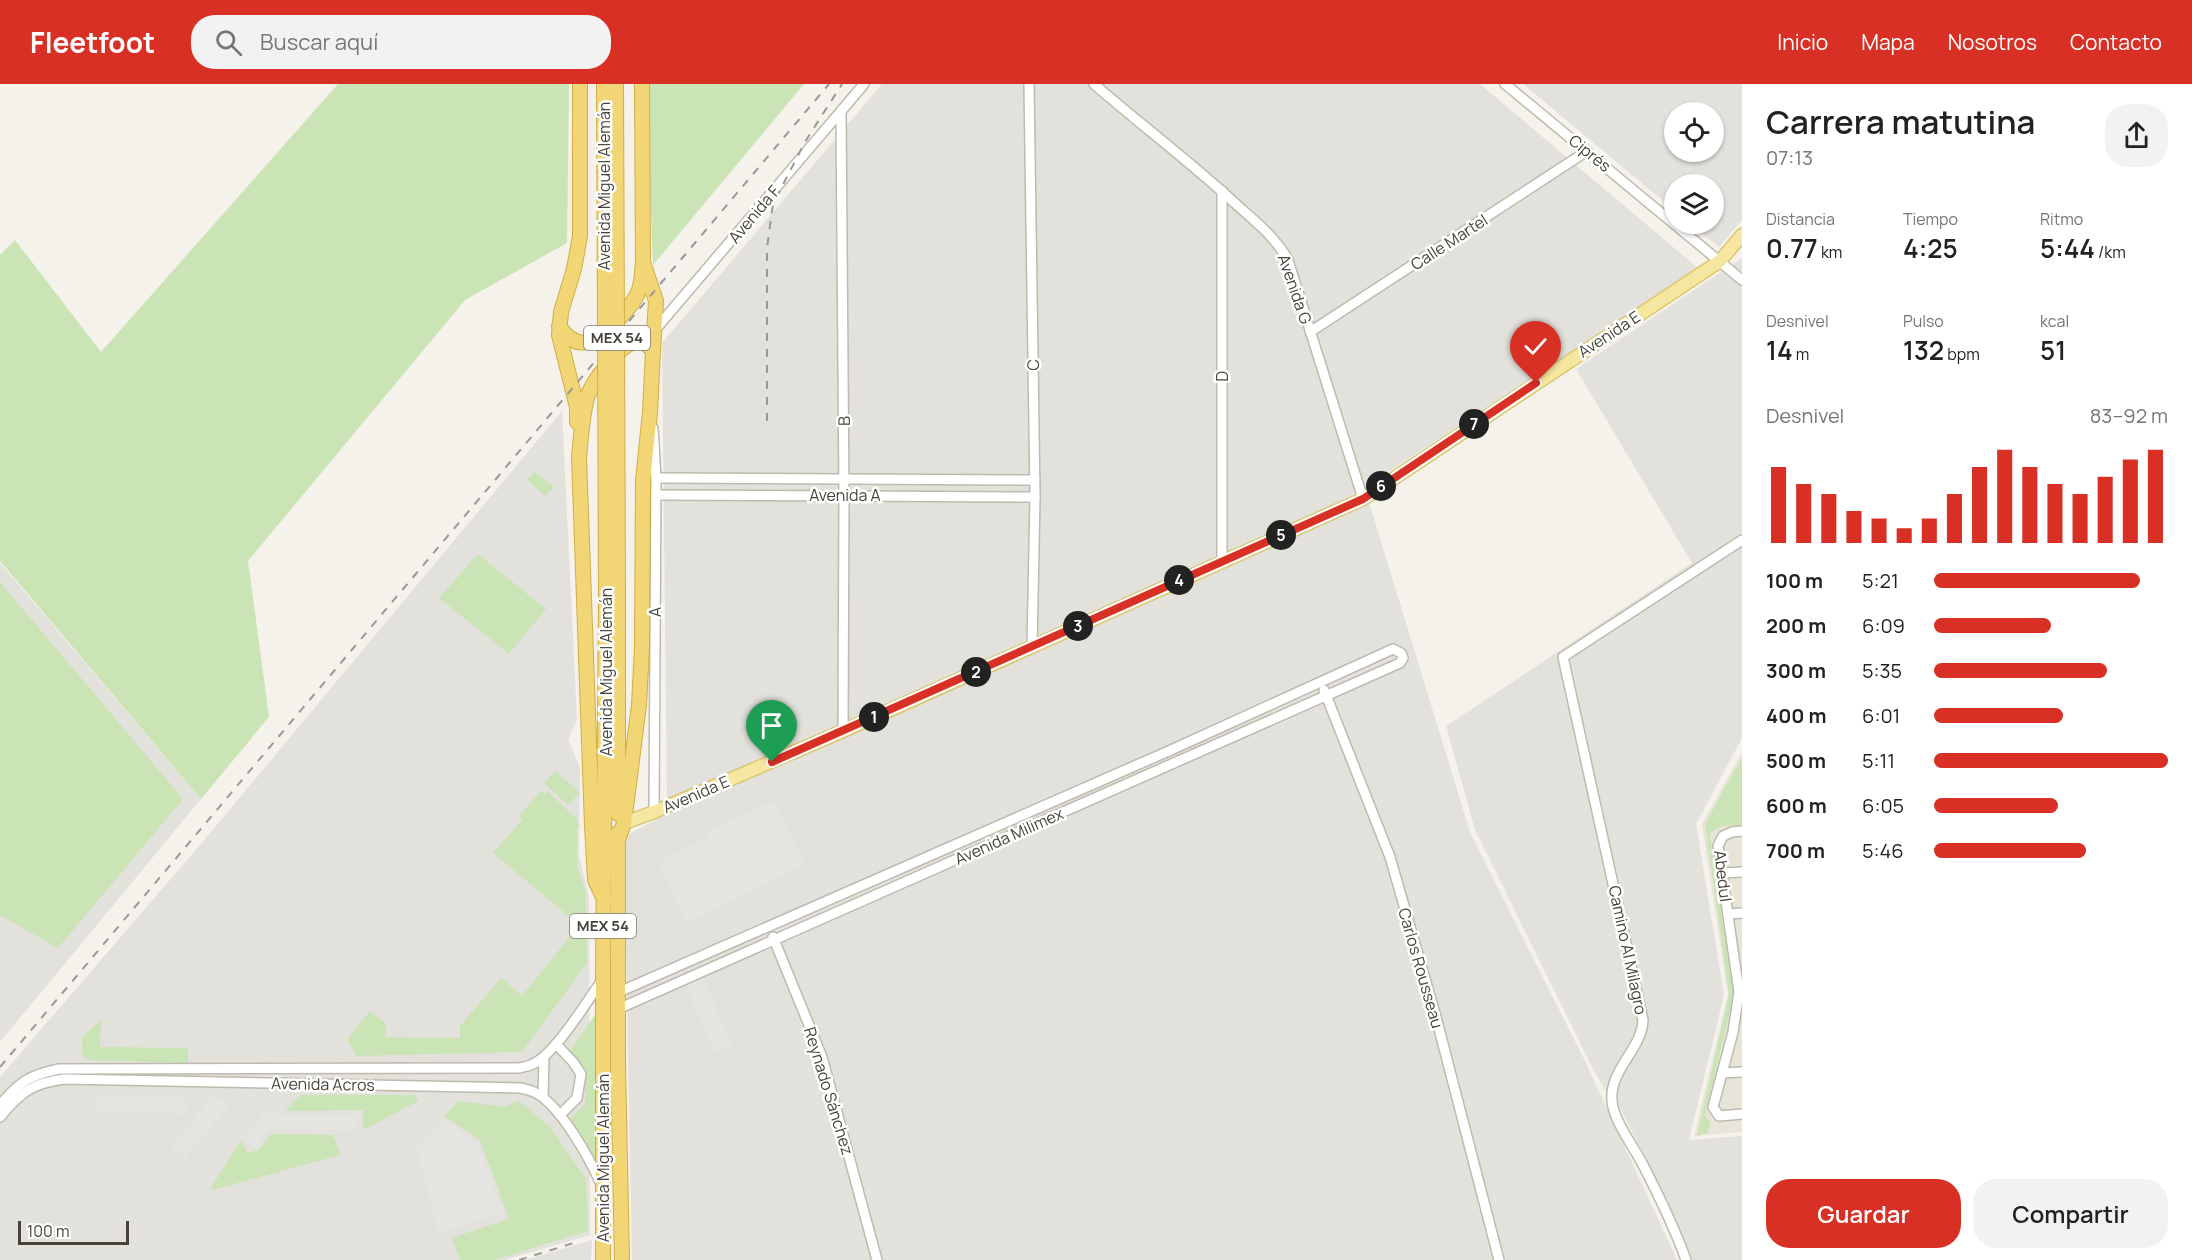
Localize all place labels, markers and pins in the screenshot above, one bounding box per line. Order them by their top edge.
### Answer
pin [1510,321,1561,383]
pin: 7 [1459,409,1489,439]
pin: 6 [1366,471,1396,501]
pin: 5 [1266,520,1296,550]
pin: 4 [1164,565,1194,595]
pin: 3 [1063,611,1093,641]
pin: 2 [961,657,991,687]
pin [746,700,797,762]
pin: 1 [859,702,889,732]

